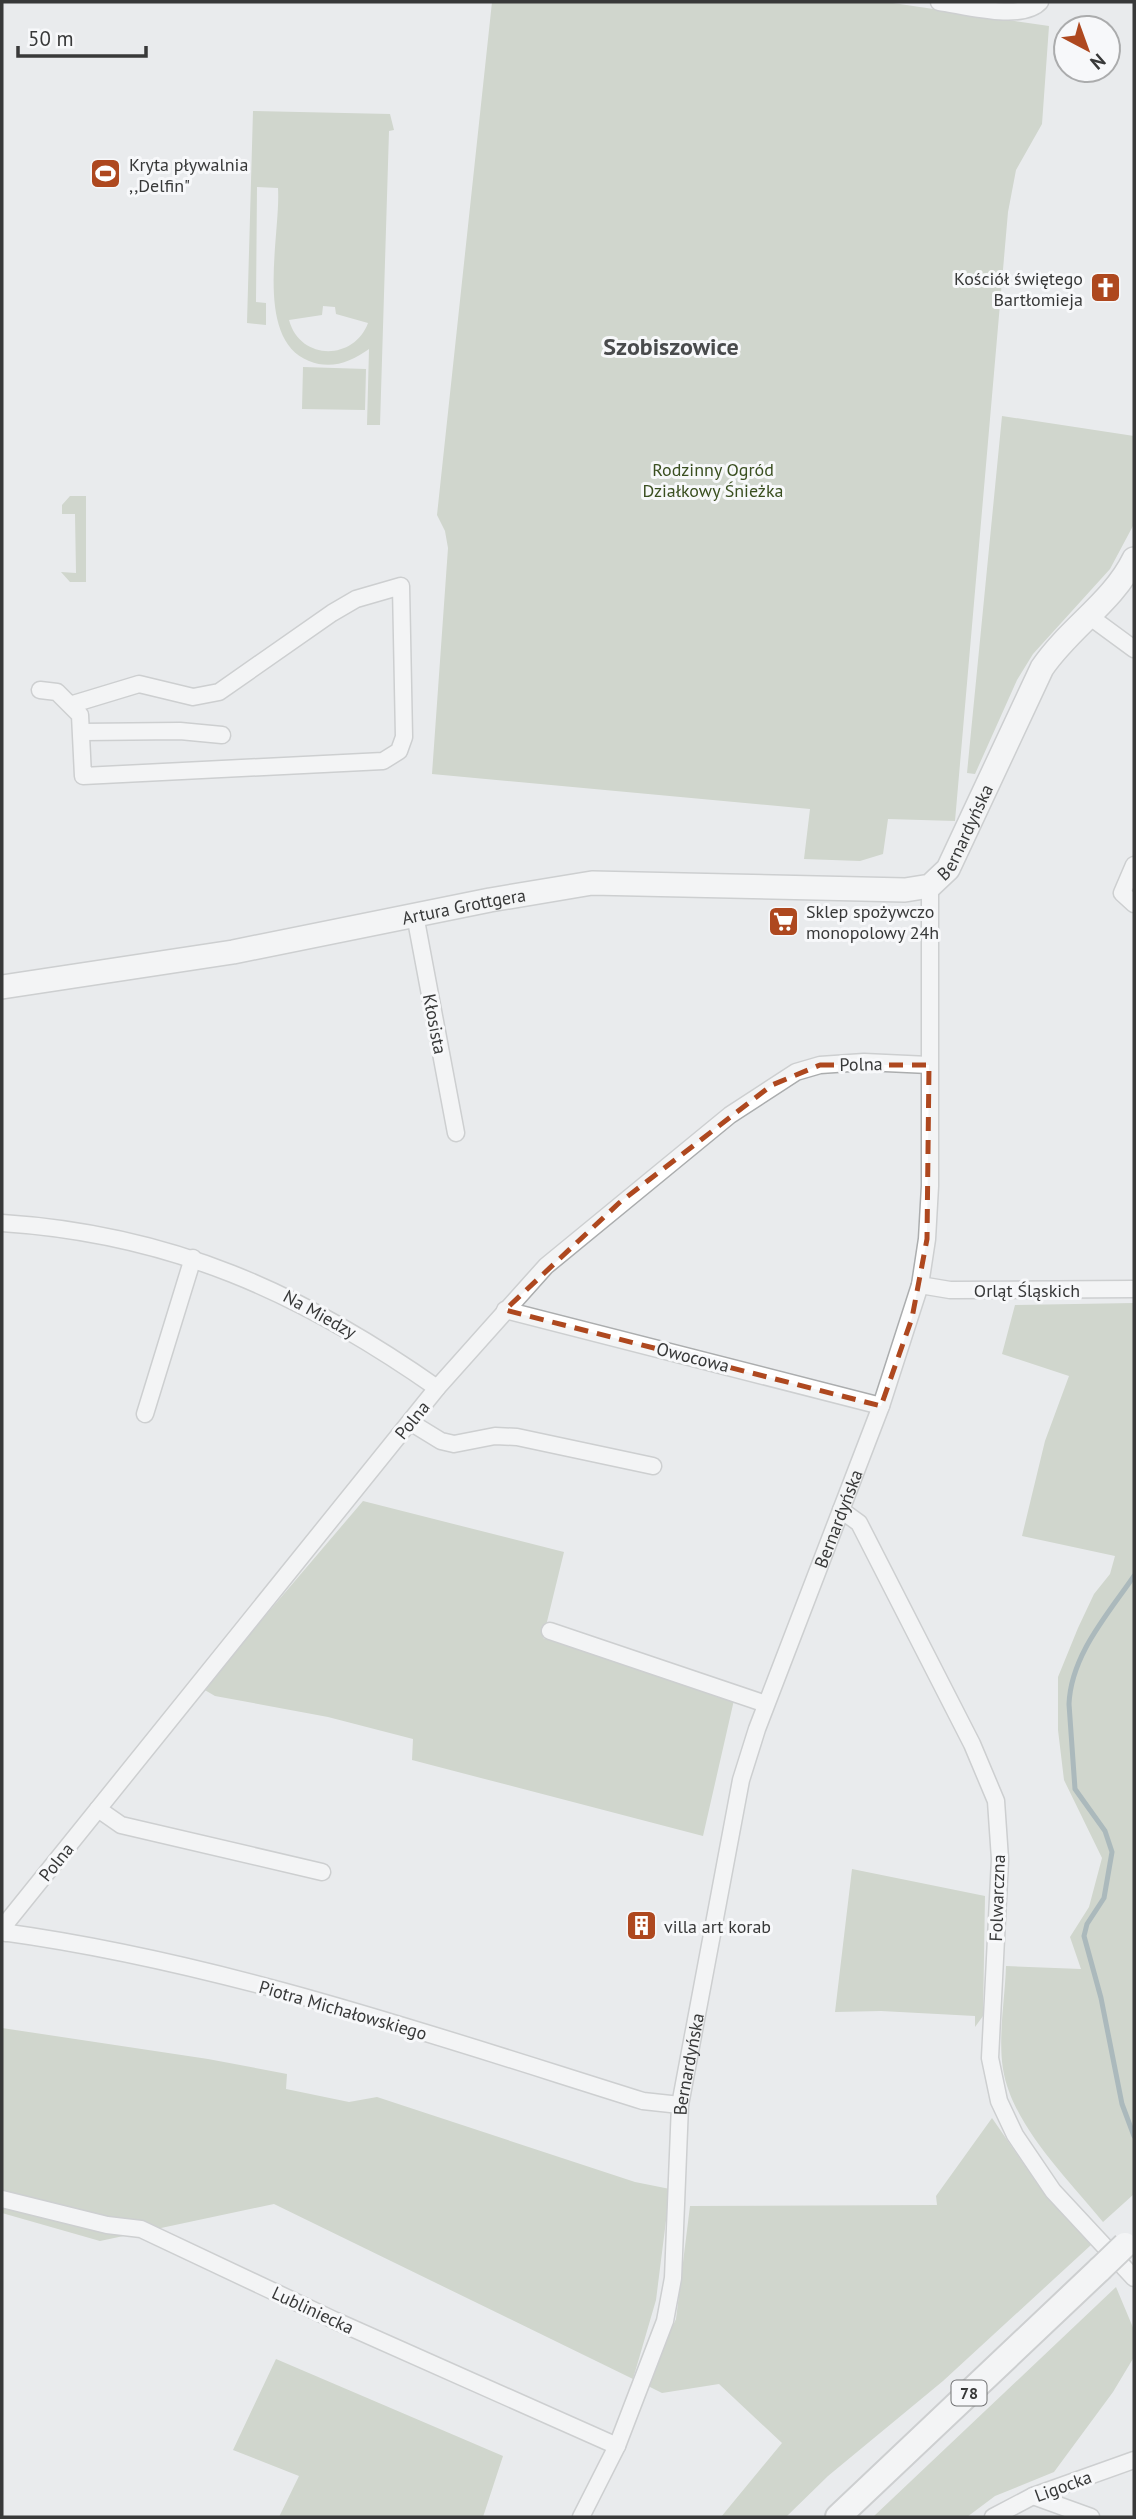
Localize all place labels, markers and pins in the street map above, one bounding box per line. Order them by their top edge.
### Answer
place label: Kryta pływalnia ,,Delfin" [129,153,248,197]
sports icon: Kryta pływalnia ,,Delfin" [89,157,123,191]
place label: Kościół świętego Bartłomieja [954,267,1083,311]
church icon: Kościół świętego Bartłomieja [1089,271,1123,305]
place label: Sklep spożywczo monopolowy 24h [806,900,939,944]
supermarket icon: Sklep spożywczo monopolowy 24h [766,904,800,938]
building icon: villa art korab [624,1909,658,1943]
place label: villa art korab [664,1915,771,1938]

